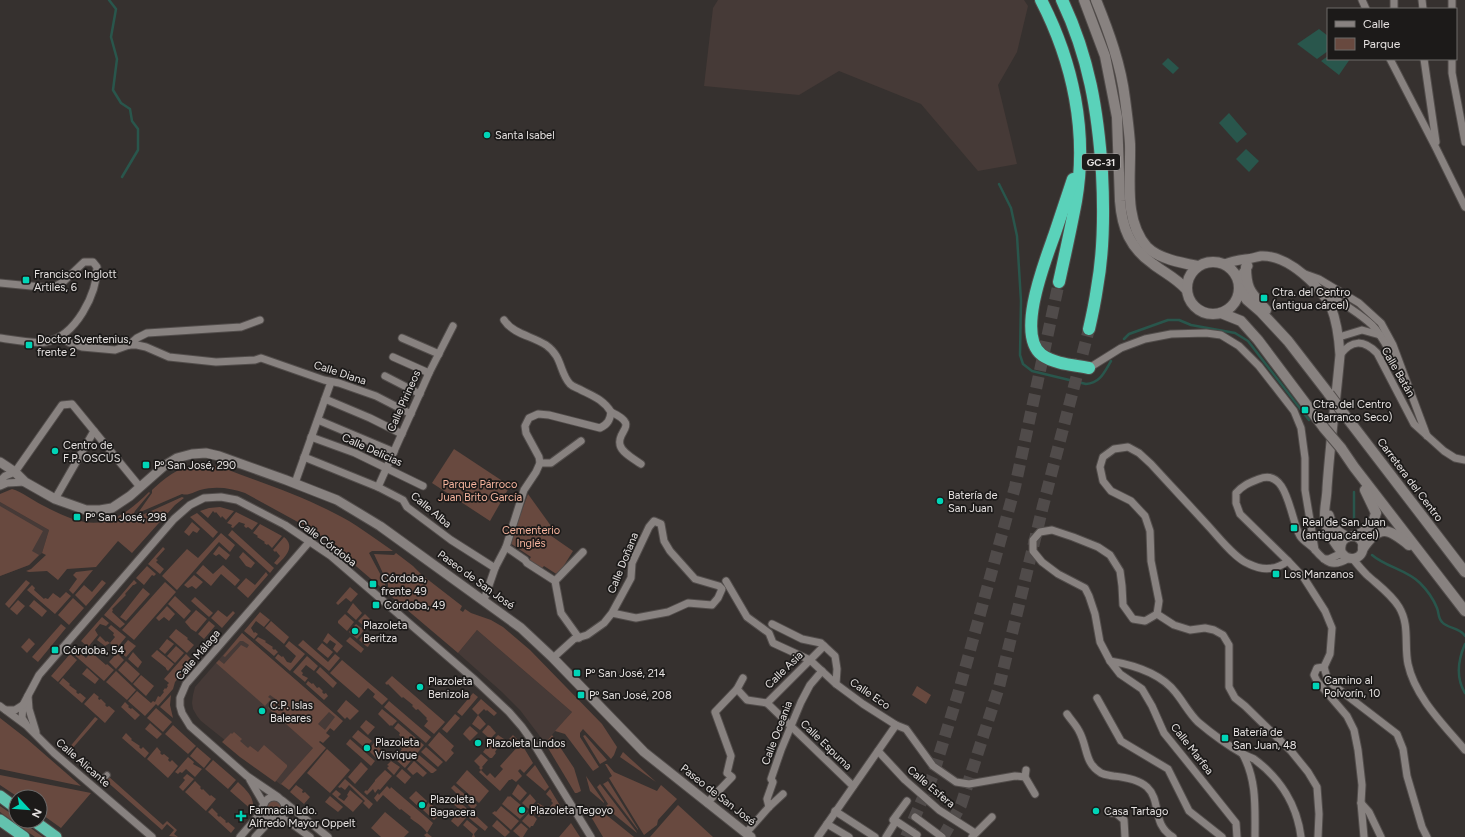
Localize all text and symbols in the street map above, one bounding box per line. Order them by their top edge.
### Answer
legend [1327,8,1457,60]
text: Calle [1363,17,1390,31]
text: Parque [1363,37,1401,51]
place label: Santa Isabel [495,129,555,142]
marker: Santa Isabel [482,130,492,140]
road number: GC-31 [1082,154,1120,170]
place label: Francisco Inglott Artiles, 6 [34,268,117,294]
marker: Francisco Inglott Artiles, 6 [21,275,31,285]
place label: Ctra. del Centro (antigua cárcel) [1272,286,1350,312]
marker: Ctra. del Centro (antigua cárcel) [1259,293,1269,303]
place label: Doctor Sventenius, frente 2 [37,333,131,359]
marker: Doctor Sventenius, frente 2 [24,340,34,350]
street label: Calle Batán [1379,345,1417,399]
street label: Calle Diana [312,358,368,388]
street label: Calle Pirineos [385,368,423,434]
place label: Ctra. del Centro (Barranco Seco) [1313,398,1392,424]
marker: Ctra. del Centro (Barranco Seco) [1300,405,1310,415]
street label: Calle Delicias [340,431,404,469]
street label: Carretera del Centro [1374,436,1446,524]
place label: Centro de F.P. OSCUS [63,439,121,465]
marker: Centro de F.P. OSCUS [50,446,60,456]
place label: Pº San José, 290 [154,459,236,472]
marker: Pº San José, 290 [141,460,151,470]
park label: Parque Párroco Juan Brito García [438,478,522,504]
street label: Calle Alba [408,489,454,531]
place label: Batería de San Juan [948,489,998,515]
marker: Batería de San Juan [935,496,945,506]
place label: Pº San José, 298 [85,511,167,524]
marker: Pº San José, 298 [72,512,82,522]
place label: Real de San Juan (antigua cárcel) [1302,516,1386,542]
street label: Calle Córdoba [295,517,359,569]
marker: Real de San Juan (antigua cárcel) [1289,523,1299,533]
park label: Cementerio Inglés [502,524,560,550]
street label: Calle Doñana [605,531,641,595]
street label: Paseo de San José [435,548,517,612]
place label: Los Manzanos [1284,568,1354,581]
marker: Los Manzanos [1271,569,1281,579]
place label: Córdoba, frente 49 [381,572,427,598]
marker: Córdoba, frente 49 [368,579,378,589]
place label: Córdoba, 49 [384,599,445,612]
marker: Córdoba, 49 [371,600,381,610]
place label: Plazoleta Beritza [363,619,407,645]
marker: Plazoleta Beritza [350,626,360,636]
street label: Calle Málaga [173,627,223,683]
place label: Córdoba, 54 [63,644,124,657]
marker: Córdoba, 54 [50,645,60,655]
street label: Calle Asia [762,649,806,691]
place label: Pº San José, 214 [585,667,665,680]
marker: Pº San José, 214 [572,668,582,678]
place label: Camino al Polvorín, 10 [1324,674,1380,700]
place label: Plazoleta Benizola [428,675,472,701]
street label: Calle Eco [847,676,893,712]
marker: Camino al Polvorín, 10 [1311,681,1321,691]
marker: Plazoleta Benizola [415,682,425,692]
place label: Pº San José, 208 [589,689,672,702]
marker: Pº San José, 208 [576,690,586,700]
place label: C.P. Islas Baleares [270,699,313,725]
street label: Calle Oceania [759,699,795,767]
marker: C.P. Islas Baleares [257,706,267,716]
street label: Calle Espuma [798,717,854,773]
street label: Calle Marfea [1168,721,1216,777]
place label: Batería de San Juan, 48 [1233,726,1297,752]
marker: Batería de San Juan, 48 [1220,733,1230,743]
street label: Calle Alicante [53,736,113,790]
place label: Plazoleta Visvique [375,736,419,762]
place label: Plazoleta Lindos [486,737,565,750]
marker: Plazoleta Lindos [473,738,483,748]
marker: Plazoleta Visvique [362,743,372,753]
street label: Paseo de San José [678,762,758,828]
street label: Calle Esfera [905,763,957,811]
north arrow [8,789,48,829]
place label: Plazoleta Bagacera [430,793,476,819]
marker: Plazoleta Bagacera [417,800,427,810]
place label: Farmacia Ldo. Alfredo Mayor Oppelt [249,804,356,830]
place label: Plazoleta Tegoyo [530,804,613,817]
marker: Plazoleta Tegoyo [517,805,527,815]
place label: Casa Tartago [1104,805,1168,818]
text: N [29,806,44,820]
marker: Casa Tartago [1091,806,1101,816]
marker: Farmacia Ldo. Alfredo Mayor Oppelt [236,811,246,821]

